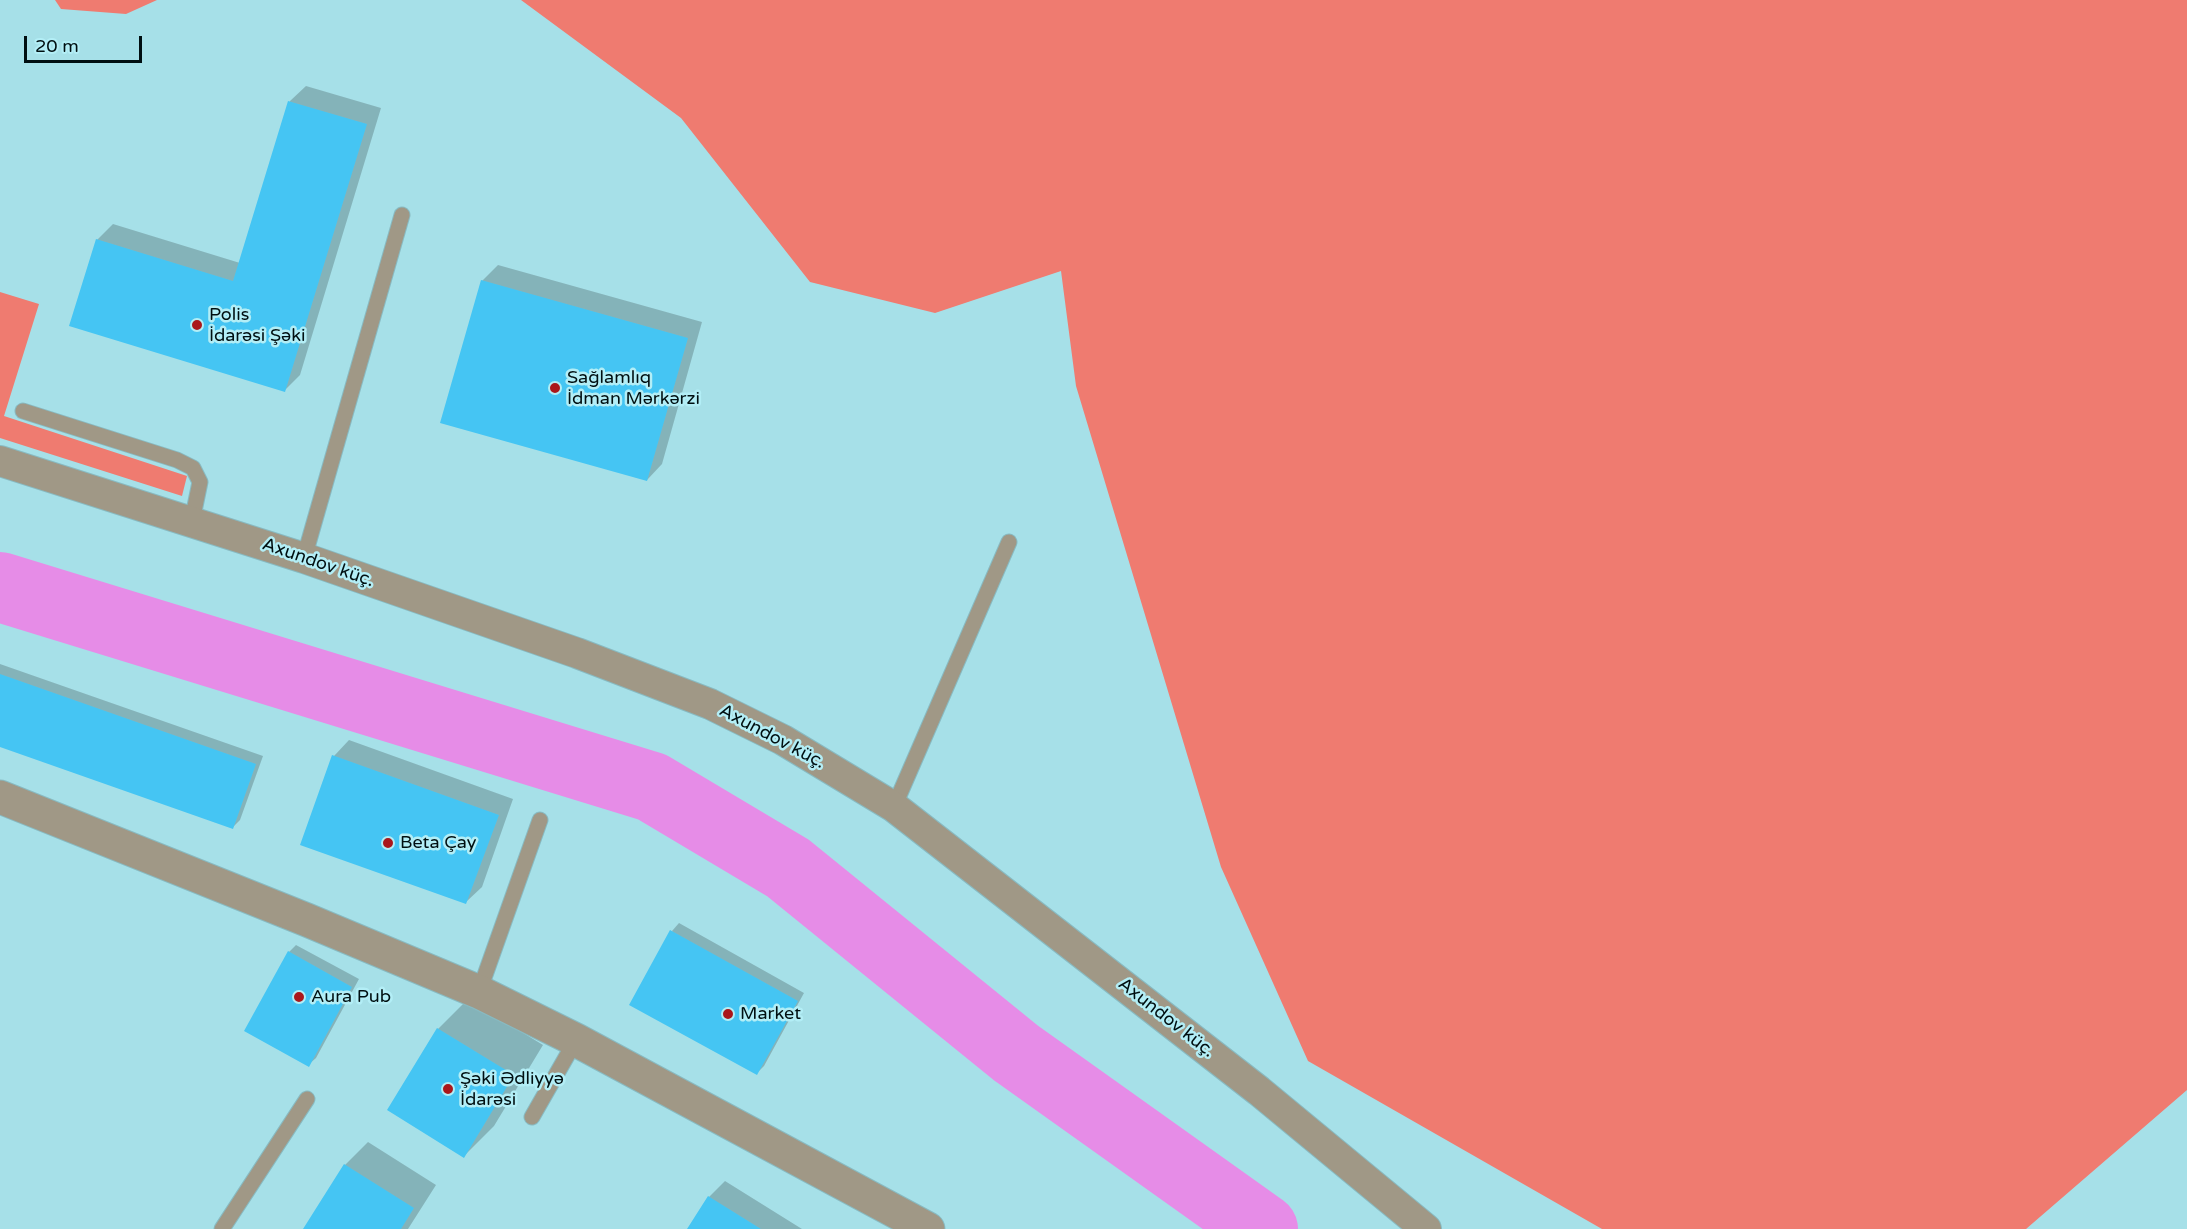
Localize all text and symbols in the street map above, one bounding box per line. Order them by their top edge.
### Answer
scale bar [27,24,146,62]
text: 20 m [35,35,79,57]
place label: Polis İdarəsi Şəki [209,304,306,346]
marker: Polis İdarəsi Şəki [190,318,204,332]
place label: Sağlamlıq İdman Mərkərzi [567,367,700,410]
marker: Sağlamlıq İdman Mərkərzi [548,381,562,395]
street label: Axundov küç. [259,534,377,592]
street label: Axundov küç. [715,700,829,774]
place label: Beta Çay [400,832,476,854]
marker: Beta Çay [381,836,395,850]
street label: Axundov küç. [1113,974,1219,1062]
place label: Aura Pub [311,986,391,1008]
marker: Aura Pub [292,990,306,1004]
place label: Market [740,1003,801,1025]
marker: Market [721,1007,735,1021]
place label: Şəki Ədliyyə İdarəsi [460,1068,564,1110]
marker: Şəki Ədliyyə İdarəsi [441,1082,455,1096]

